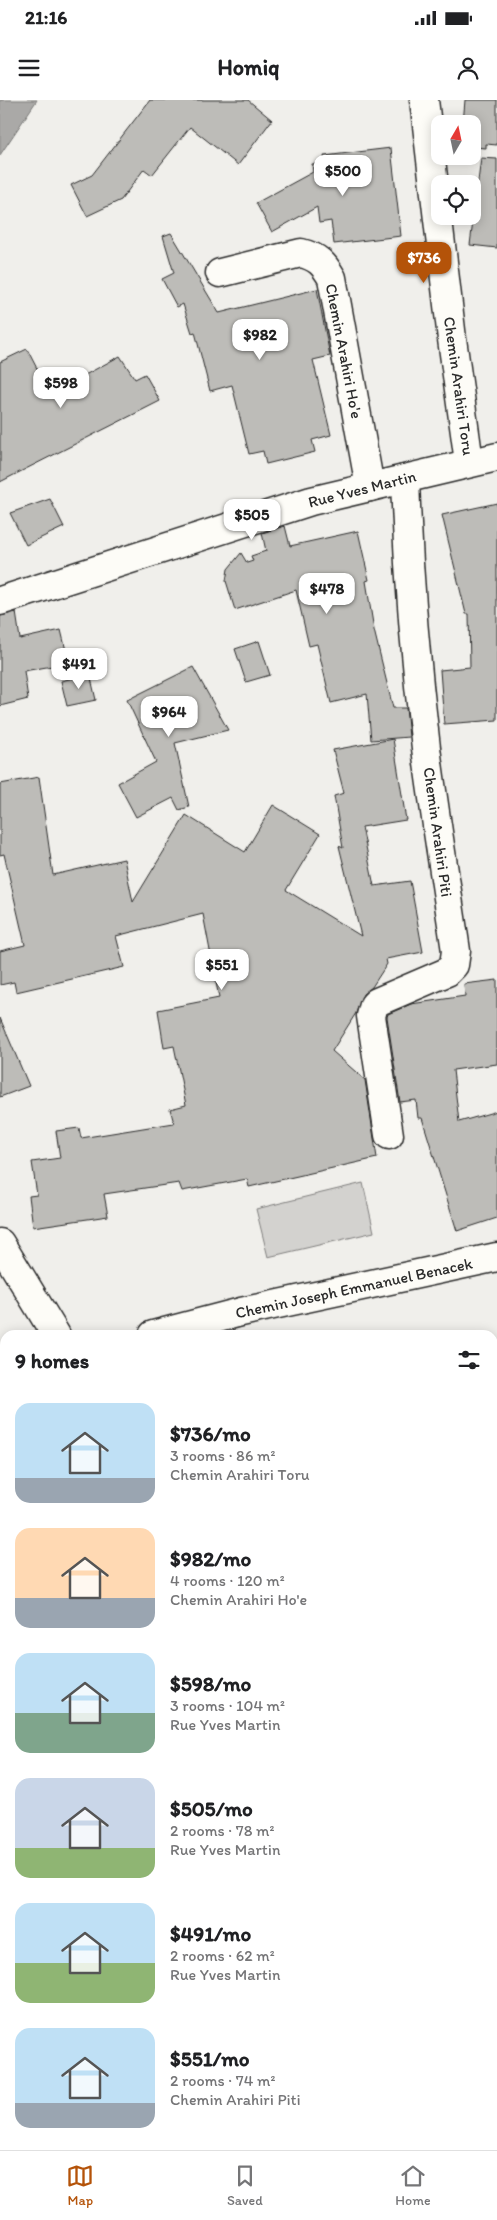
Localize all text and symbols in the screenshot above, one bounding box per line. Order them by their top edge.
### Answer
text: 21:16 [25,6,67,29]
icon: menu [15,54,43,82]
text: Homiq [218,54,279,81]
icon: person [454,54,482,82]
north arrow [431,115,481,165]
map controls [431,115,481,225]
pin: $500 [313,154,373,197]
text: $500 [325,161,361,180]
button: locate [431,175,481,225]
pin: $736 [394,242,454,284]
text: $736 [407,248,441,267]
street label: Chemin Arahiri Ho'e [322,282,366,420]
street label: Chemin Arahiri Toru [440,316,478,457]
pin: $982 [230,318,290,361]
text: $982 [243,325,277,344]
pin: $598 [31,366,91,409]
text: $598 [44,373,78,392]
street label: Rue Yves Martin [306,466,418,512]
pin: $505 [222,498,282,541]
text: $505 [235,505,269,524]
pin: $478 [297,572,357,615]
text: $478 [310,579,344,598]
pin: $491 [49,648,109,690]
text: $491 [62,654,96,673]
pin: $964 [139,696,199,738]
text: $964 [152,702,186,721]
street label: Chemin Arahiri Piti [419,766,457,898]
pin: $551 [192,948,252,991]
text: $551 [206,955,238,974]
street label: Chemin Joseph Emmanuel Benacek [234,1253,475,1322]
icon: filters [455,1346,483,1374]
text: 9 homes [15,1348,89,1373]
text: $736/mo [170,1421,251,1446]
icon: home [55,1423,115,1483]
text: 3 rooms · 86 m² [170,1446,275,1465]
text: Chemin Arahiri Toru [170,1465,310,1484]
text: $982/mo [170,1546,251,1571]
icon: home [55,1548,115,1608]
text: 4 rooms · 120 m² [170,1571,285,1590]
text: Chemin Arahiri Ho'e [170,1590,307,1609]
text: $598/mo [170,1671,251,1696]
icon: home [55,1673,115,1733]
text: 3 rooms · 104 m² [170,1696,285,1715]
text: Rue Yves Martin [170,1715,280,1734]
text: $505/mo [170,1796,253,1821]
icon: home [55,1798,115,1858]
text: 2 rooms · 78 m² [170,1821,275,1840]
text: Rue Yves Martin [170,1840,280,1859]
text: $491/mo [170,1921,251,1946]
icon: home [55,1923,115,1983]
text: 2 rooms · 62 m² [170,1946,275,1965]
text: Rue Yves Martin [170,1965,280,1984]
text: $551/mo [170,2046,250,2071]
icon: home [55,2048,115,2108]
text: 2 rooms · 74 m² [170,2071,275,2090]
text: Chemin Arahiri Piti [170,2090,301,2109]
tab: Map [66,2162,94,2209]
tab: Saved [227,2162,263,2209]
tab: Home [395,2162,431,2209]

